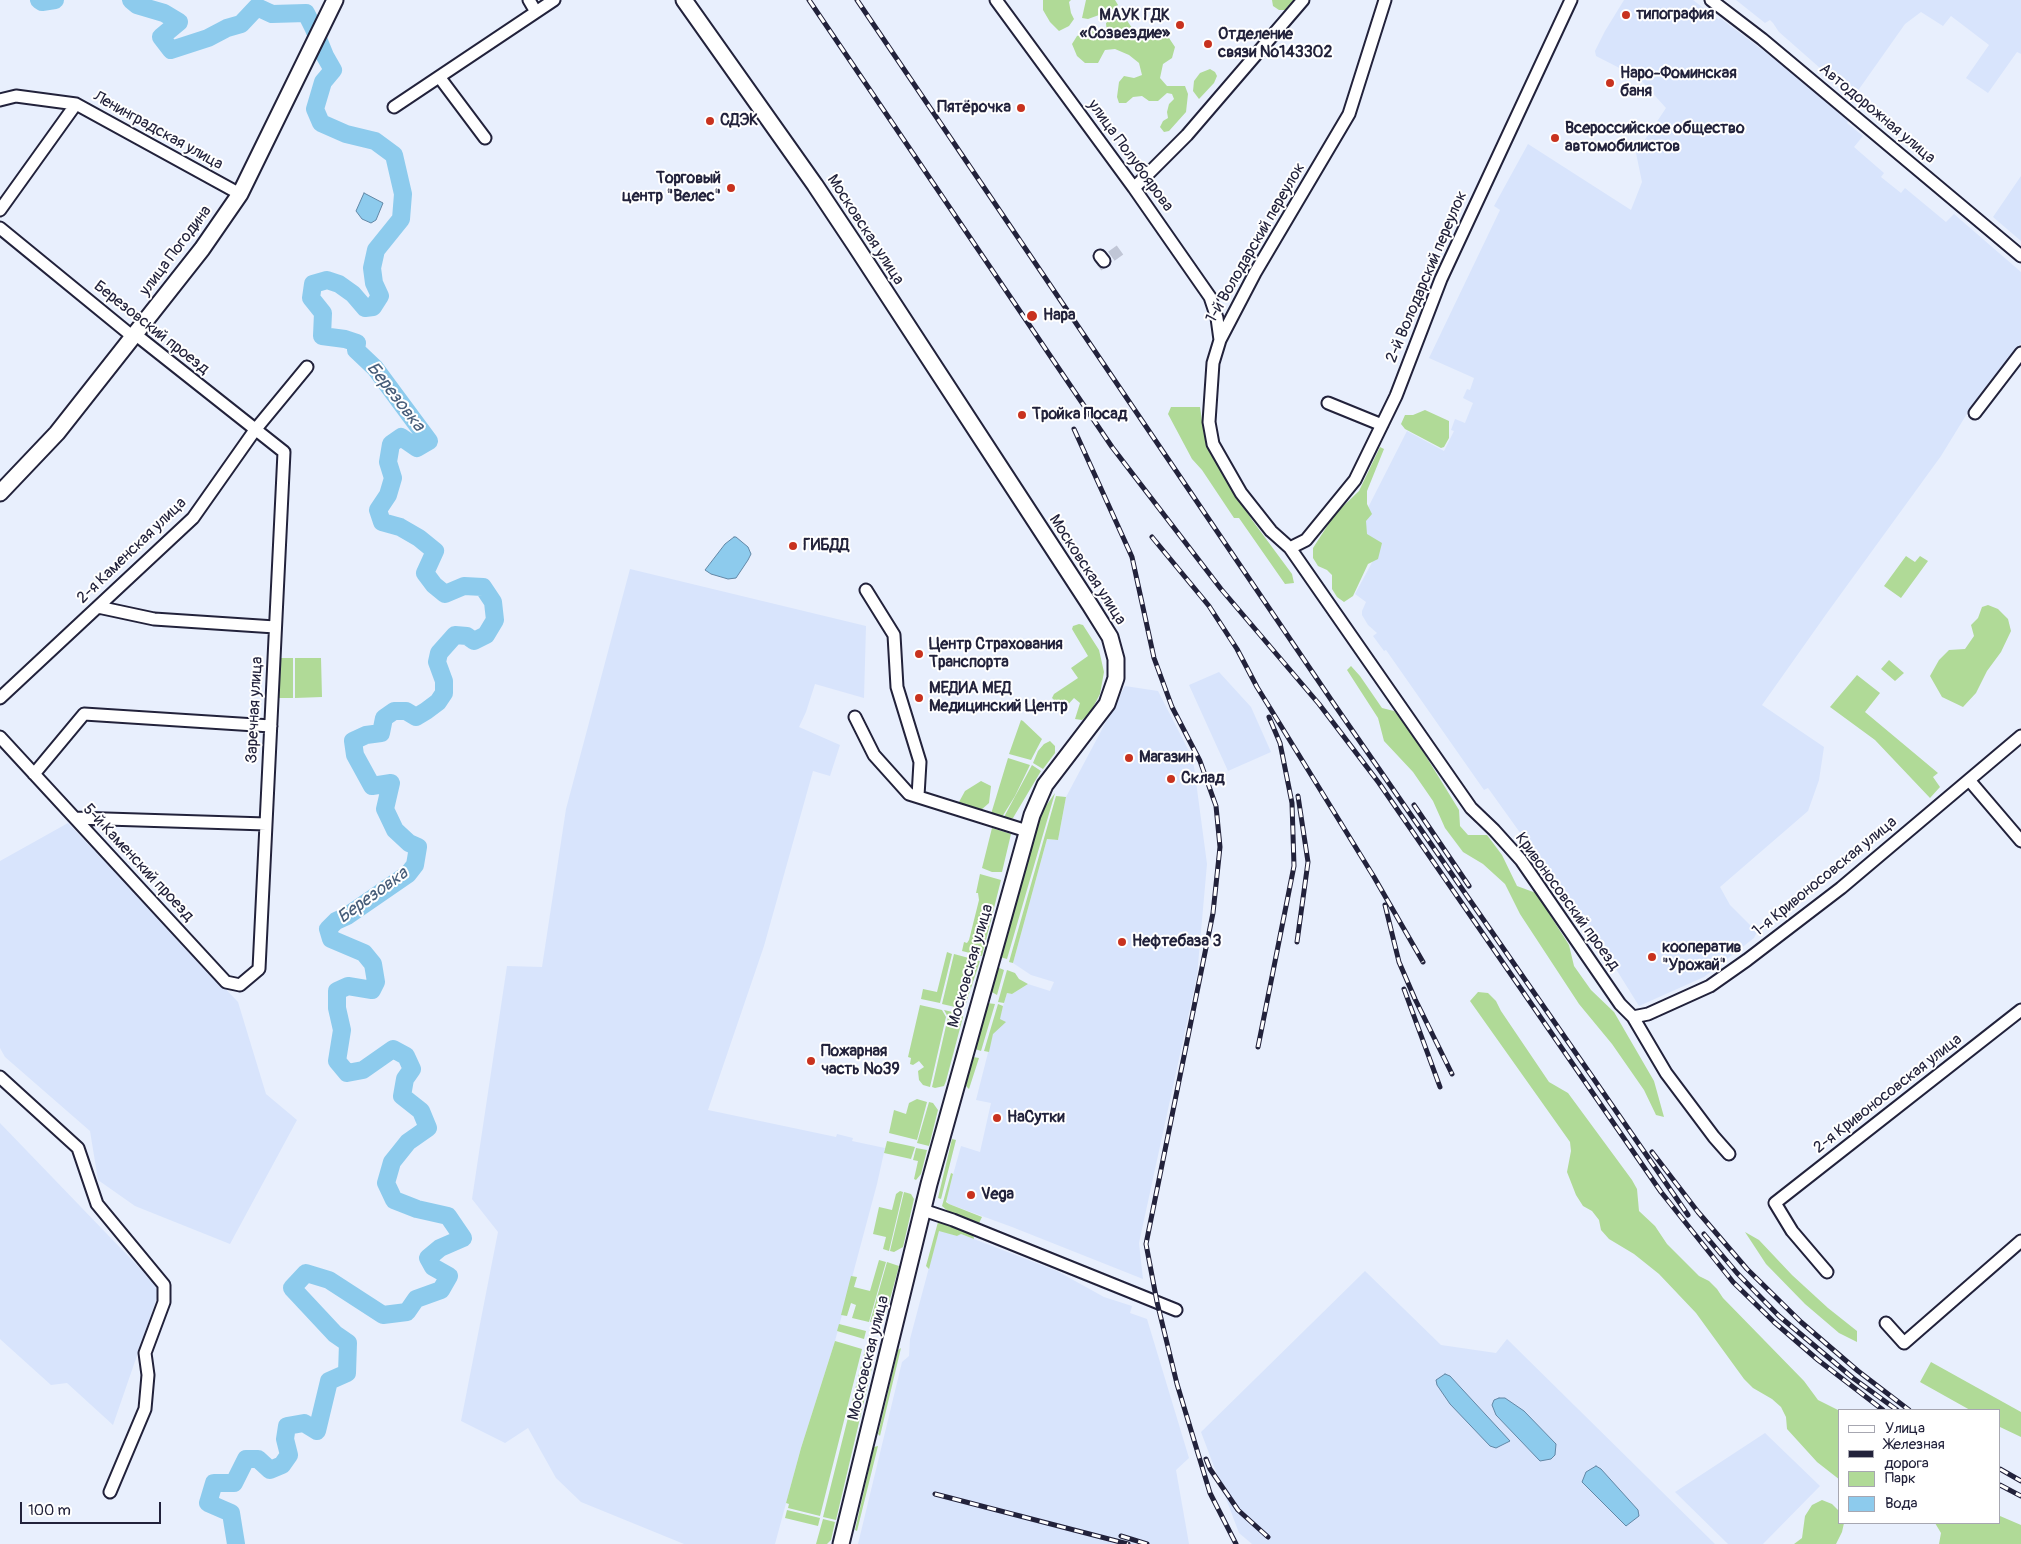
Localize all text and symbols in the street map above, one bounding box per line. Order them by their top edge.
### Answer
place label: типография [1636,5,1714,25]
place label: МАУК ГДК «Созвездие» [1080,6,1170,44]
marker: типография [1620,9,1632,21]
marker: МАУК ГДК «Созвездие» [1174,19,1186,31]
place label: Отделение связи №143302 [1218,25,1332,63]
marker: Отделение связи №143302 [1202,38,1214,50]
street label: Автодорожная улица [1815,60,1939,168]
place label: Наро-Фоминская баня [1620,64,1737,102]
marker: Наро-Фоминская баня [1604,77,1616,89]
street label: Ленинградская улица [90,87,226,175]
street label: улица Полубоярова [1083,96,1177,216]
place label: Пятёрочка [937,98,1011,118]
marker: Пятёрочка [1015,102,1027,114]
place label: СДЭК [720,111,758,131]
marker: СДЭК [704,115,716,127]
place label: Всероссийское общество автомобилистов [1565,119,1744,157]
marker: Всероссийское общество автомобилистов [1549,132,1561,144]
street label: 1-й Володарский переулок [1202,160,1310,326]
place label: Торговый центр "Велес" [622,169,721,207]
street label: Московская улица [822,171,908,289]
marker: Торговый центр "Велес" [725,182,737,194]
street label: 2-й Володарский переулок [1382,188,1472,366]
street label: улица Погодина [136,202,216,300]
street label: Березовский проезд [89,277,213,379]
place label: Нара [1043,306,1076,326]
marker: Нара [1025,309,1039,323]
water label: Березовка [361,358,429,436]
place label: Тройка Посад [1032,405,1127,425]
marker: Тройка Посад [1016,409,1028,421]
street label: 2-я Каменская улица [73,494,191,608]
street label: Московская улица [1044,511,1130,629]
place label: ГИБДД [803,536,849,556]
marker: ГИБДД [787,540,799,552]
place label: Центр Страхования Транспорта [929,635,1063,673]
marker: Центр Страхования Транспорта [913,648,925,660]
street label: Заречная улица [243,656,267,764]
place label: МЕДИА МЕД Медицинский Центр [929,679,1068,717]
marker: МЕДИА МЕД Медицинский Центр [913,692,925,704]
place label: Магазин [1139,748,1194,768]
marker: Магазин [1123,752,1135,764]
place label: Склад [1181,769,1225,789]
marker: Склад [1165,773,1177,785]
street label: 5-й Каменский проезд [79,800,197,926]
street label: 1-я Кривоносовская улица [1749,813,1901,941]
street label: Кривоносовский проезд [1511,829,1623,975]
water label: Березовка [334,863,412,929]
street label: Московская улица [944,902,998,1030]
place label: Нефтебаза 3 [1132,932,1221,952]
marker: Нефтебаза 3 [1116,936,1128,948]
place label: кооператив "Урожай" [1662,938,1741,976]
marker: кооператив "Урожай" [1646,951,1658,963]
street label: 2-я Кривоносовская улица [1810,1030,1966,1158]
place label: Пожарная часть №39 [821,1042,900,1080]
marker: Пожарная часть №39 [805,1055,817,1067]
place label: НаСутки [1007,1108,1065,1128]
marker: НаСутки [991,1112,1003,1124]
place label: Vega [981,1185,1014,1205]
marker: Vega [965,1189,977,1201]
street label: Московская улица [844,1294,894,1422]
legend [1838,1409,2001,1524]
text: Улица [1885,1419,1925,1438]
text: Железная дорога [1884,1435,1945,1473]
text: Парк [1885,1469,1916,1488]
scale bar [22,1492,164,1524]
text: Вода [1885,1494,1918,1513]
text: 100 m [28,1501,71,1520]

